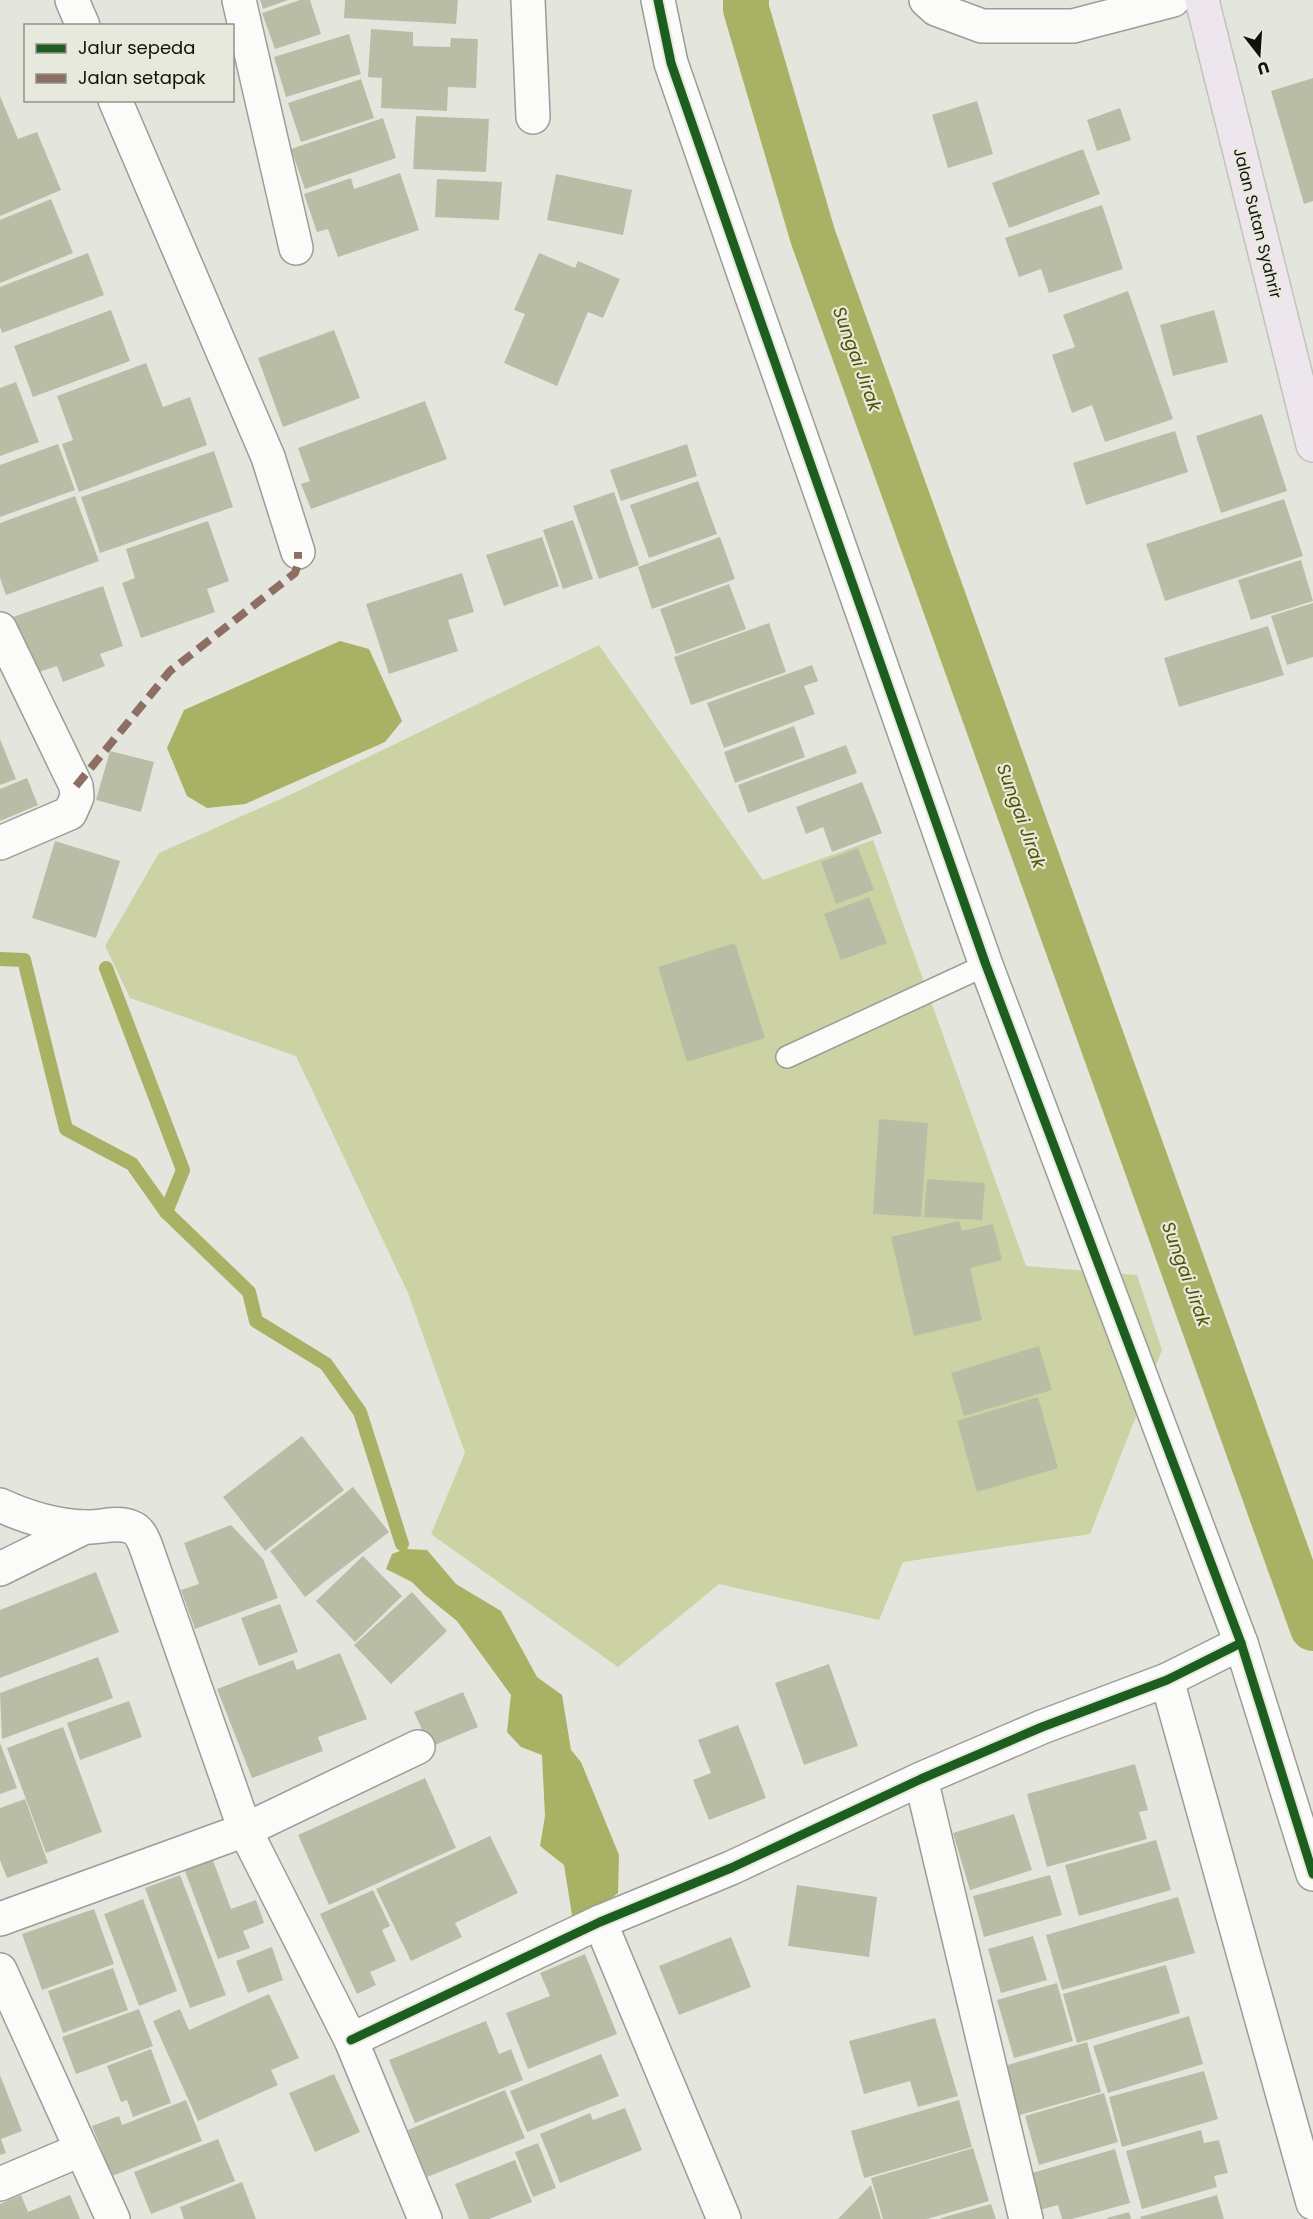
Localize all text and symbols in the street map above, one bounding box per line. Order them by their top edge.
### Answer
legend [24,24,234,102]
north arrow [1229,24,1289,84]
text: Jalur sepeda [78,35,195,60]
text: U [1254,55,1272,81]
text: Jalan setapak [78,65,206,90]
street label: Jalan Sutan Syahrir [1228,145,1287,301]
water label: Sungai Jirak [827,303,888,415]
water label: Sungai Jirak [991,760,1052,872]
water label: Sungai Jirak [1156,1218,1217,1330]

